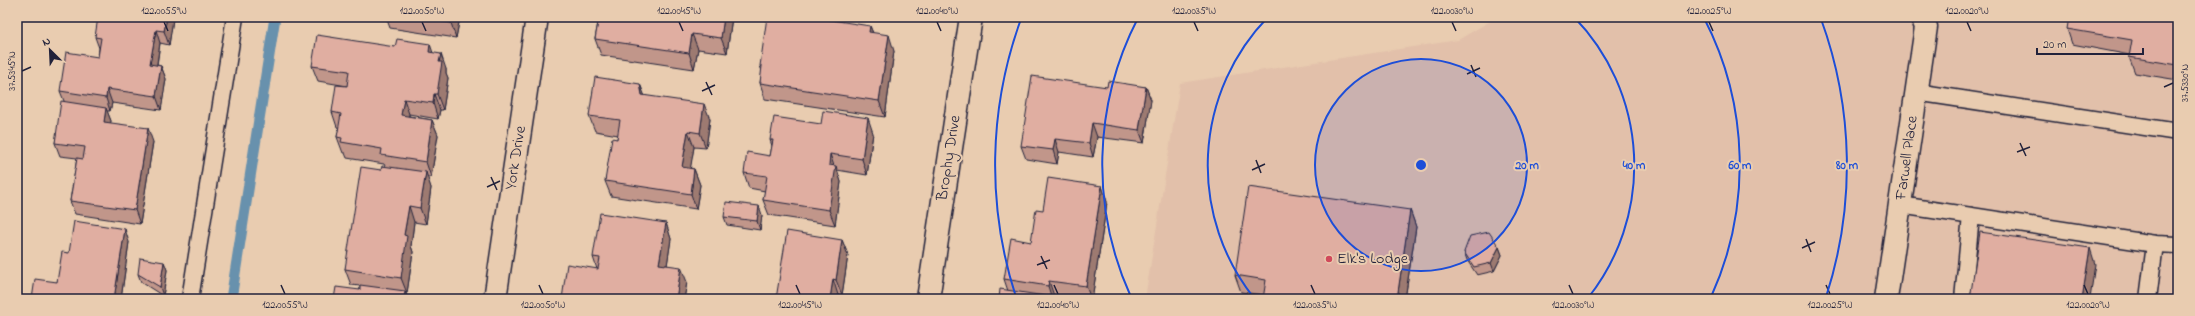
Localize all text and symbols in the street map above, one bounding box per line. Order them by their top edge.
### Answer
text: 122.0055°W [141,4,187,19]
text: 122.0050°W [400,4,444,19]
text: 122.0045°W [657,4,701,19]
text: 122.0040°W [916,4,959,19]
text: 122.0035°W [1172,4,1216,19]
text: 122.0030°W [1431,4,1474,19]
text: 122.0025°W [1687,4,1732,19]
text: 122.0020°W [1945,4,1989,19]
north arrow [30,30,70,70]
scale bar [2037,30,2143,56]
text: N [40,33,53,51]
text: 20 m [2043,36,2066,54]
text: 37.5345°N [5,51,20,91]
text: 37.5330°N [2178,64,2193,102]
street label: Brophy Drive [930,113,968,203]
street label: Farwell Place [1889,113,1925,203]
street label: York Drive [499,123,533,192]
text: 20 m [1514,157,1539,175]
text: 40 m [1622,157,1646,175]
text: 60 m [1728,157,1752,175]
text: 80 m [1835,157,1859,175]
centre of rings [1414,158,1428,172]
place label: Elk's Lodge [1337,247,1409,271]
marker: Elk's Lodge [1324,254,1334,264]
text: 122.0055°W [262,298,308,313]
text: 122.0050°W [521,298,565,313]
text: 122.0045°W [778,298,822,313]
text: 122.0040°W [1037,298,1080,313]
text: 122.0035°W [1293,298,1337,313]
text: 122.0030°W [1552,298,1595,313]
text: 122.0025°W [1808,298,1853,313]
text: 122.0020°W [2066,298,2110,313]

